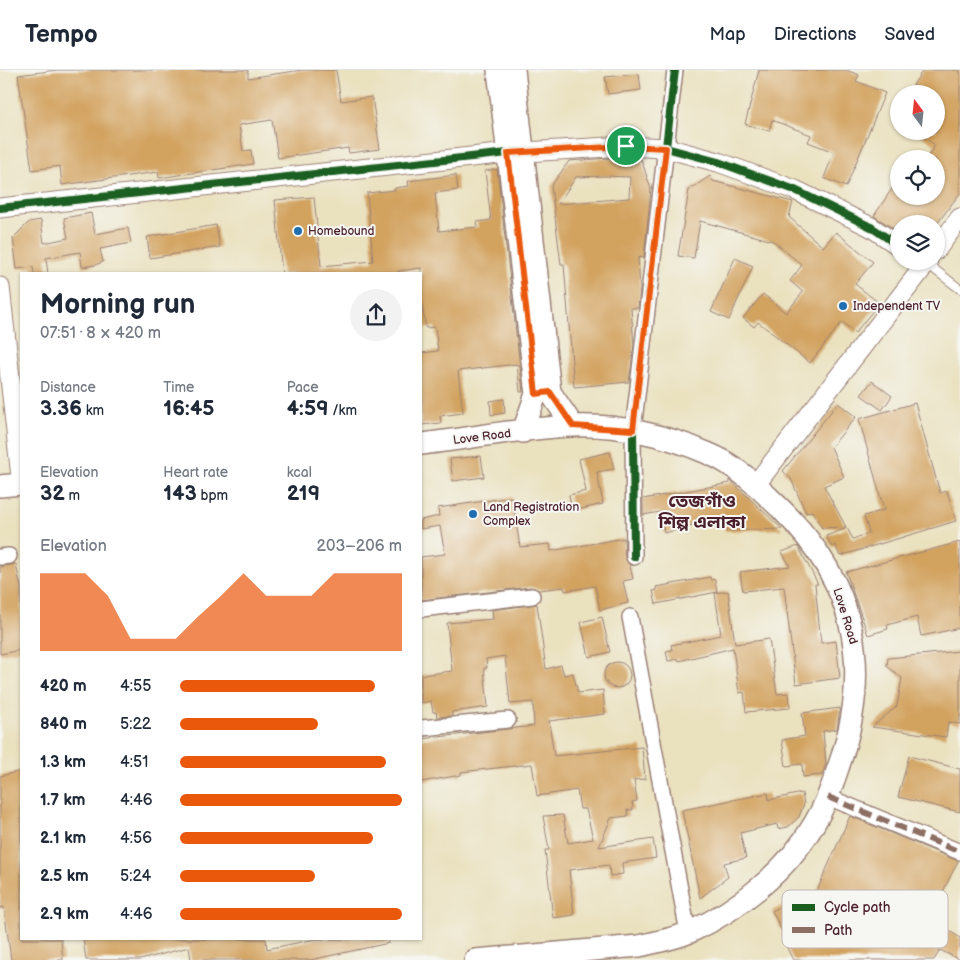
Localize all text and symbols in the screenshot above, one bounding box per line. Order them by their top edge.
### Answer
text: Tempo [25,20,98,49]
text: Map [710,24,746,45]
text: Directions [774,24,856,45]
text: Saved [884,24,935,45]
north arrow [890,85,945,140]
map controls [890,85,945,270]
pin [605,125,647,167]
icon: arrive [612,132,640,160]
button: locate [890,150,945,205]
button: layers [890,215,945,270]
place label: Homebound [308,224,375,239]
marker: Homebound [292,225,304,237]
text: Morning run [40,288,195,321]
button: share [350,289,402,341]
place label: Independent TV [853,299,941,314]
marker: Independent TV [837,300,849,312]
text: 07:51 · 8 × 420 m [40,324,161,343]
text: Distance [40,379,96,396]
text: Time [163,379,194,396]
text: Pace [287,379,319,396]
text: 3.36 [40,396,82,421]
text: 16:45 [163,396,214,421]
text: 4:59 [287,396,329,421]
text: km [82,402,104,419]
text: /km [329,402,357,419]
street label: Love Road [452,426,512,448]
text: Elevation [40,464,98,481]
text: Heart rate [163,464,228,481]
text: kcal [287,464,312,481]
text: 32 [40,481,65,506]
text: 143 [163,481,197,506]
text: 219 [287,481,320,506]
text: m [65,487,80,504]
text: bpm [197,487,228,504]
district label: তেজগাঁও শিল্প এলাকা [657,491,746,533]
place label: Land Registration Complex [483,500,579,529]
marker: Land Registration Complex [467,508,479,520]
text: Elevation [40,537,107,556]
text: 203–206 m [317,537,402,556]
street label: Love Road [829,586,861,646]
text: 420 m [40,677,87,696]
text: 4:55 [120,677,151,696]
text: 840 m [40,715,87,734]
text: 5:22 [120,715,151,734]
text: 1.3 km [40,753,86,772]
text: 4:51 [120,753,148,772]
text: 1.7 km [40,791,85,810]
text: 4:46 [120,791,153,810]
text: 2.1 km [40,829,86,848]
text: 4:56 [120,829,152,848]
text: 2.5 km [40,867,89,886]
text: 5:24 [120,867,151,886]
legend [782,890,948,948]
text: Cycle path [824,899,891,916]
text: 2.9 km [40,905,89,924]
text: 4:46 [120,905,153,924]
text: Path [824,922,852,939]

